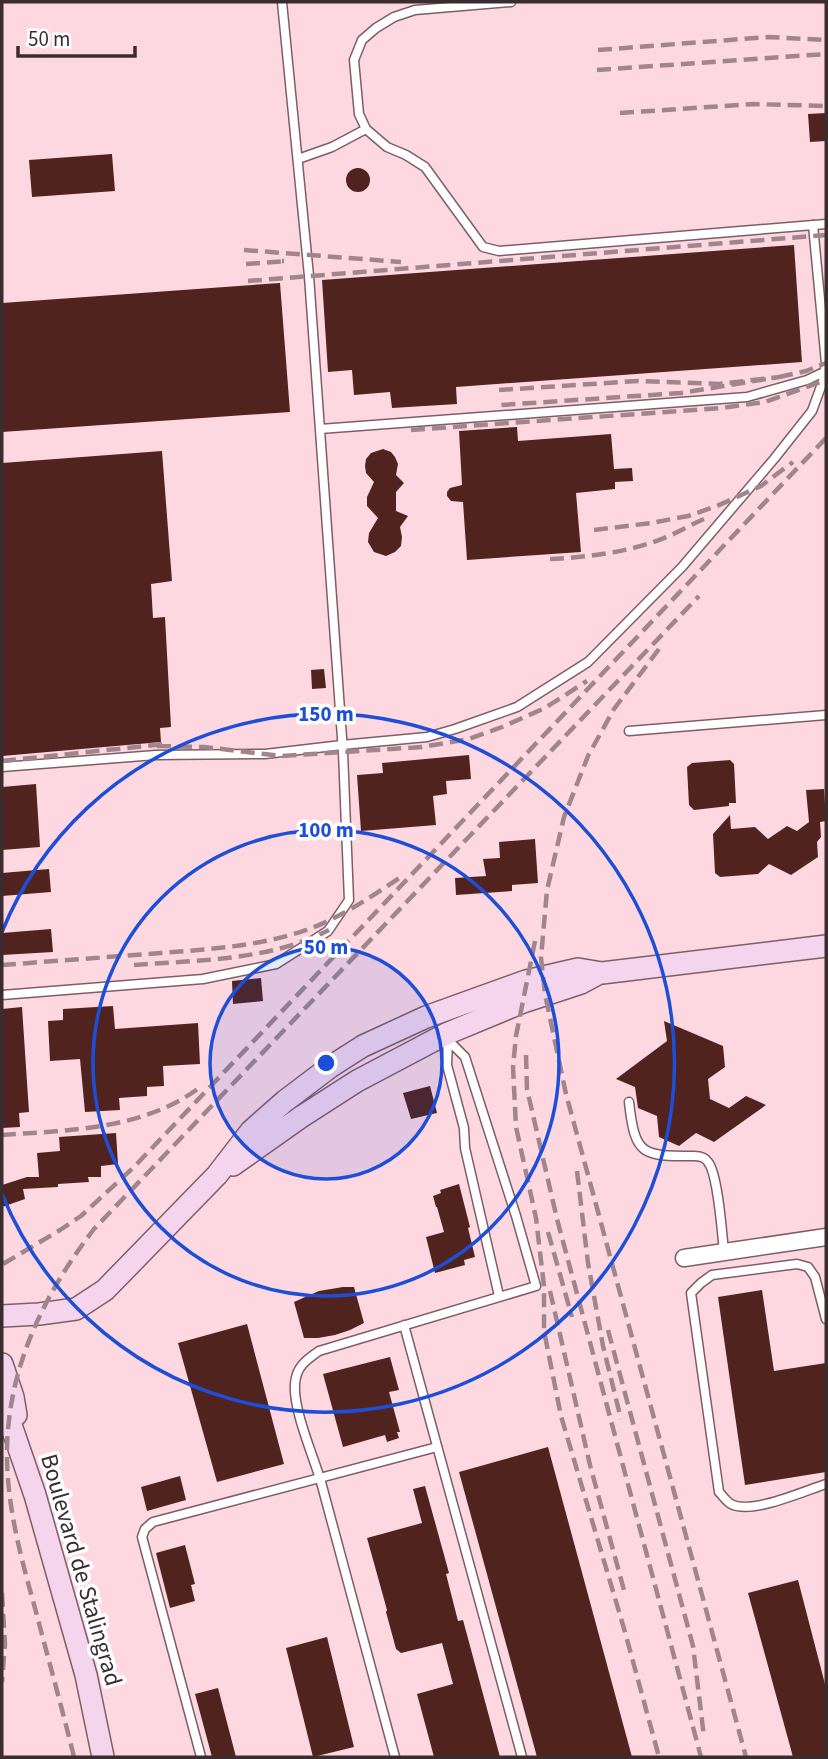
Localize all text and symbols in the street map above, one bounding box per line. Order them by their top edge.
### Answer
scale bar [18,14,135,58]
text: 50 m [28,24,70,54]
text: 150 m [298,699,354,729]
text: 100 m [298,815,354,845]
text: 50 m [304,932,348,962]
centre of rings [314,1051,338,1075]
street label: Boulevard de Stalingrad [31,1450,131,1690]

